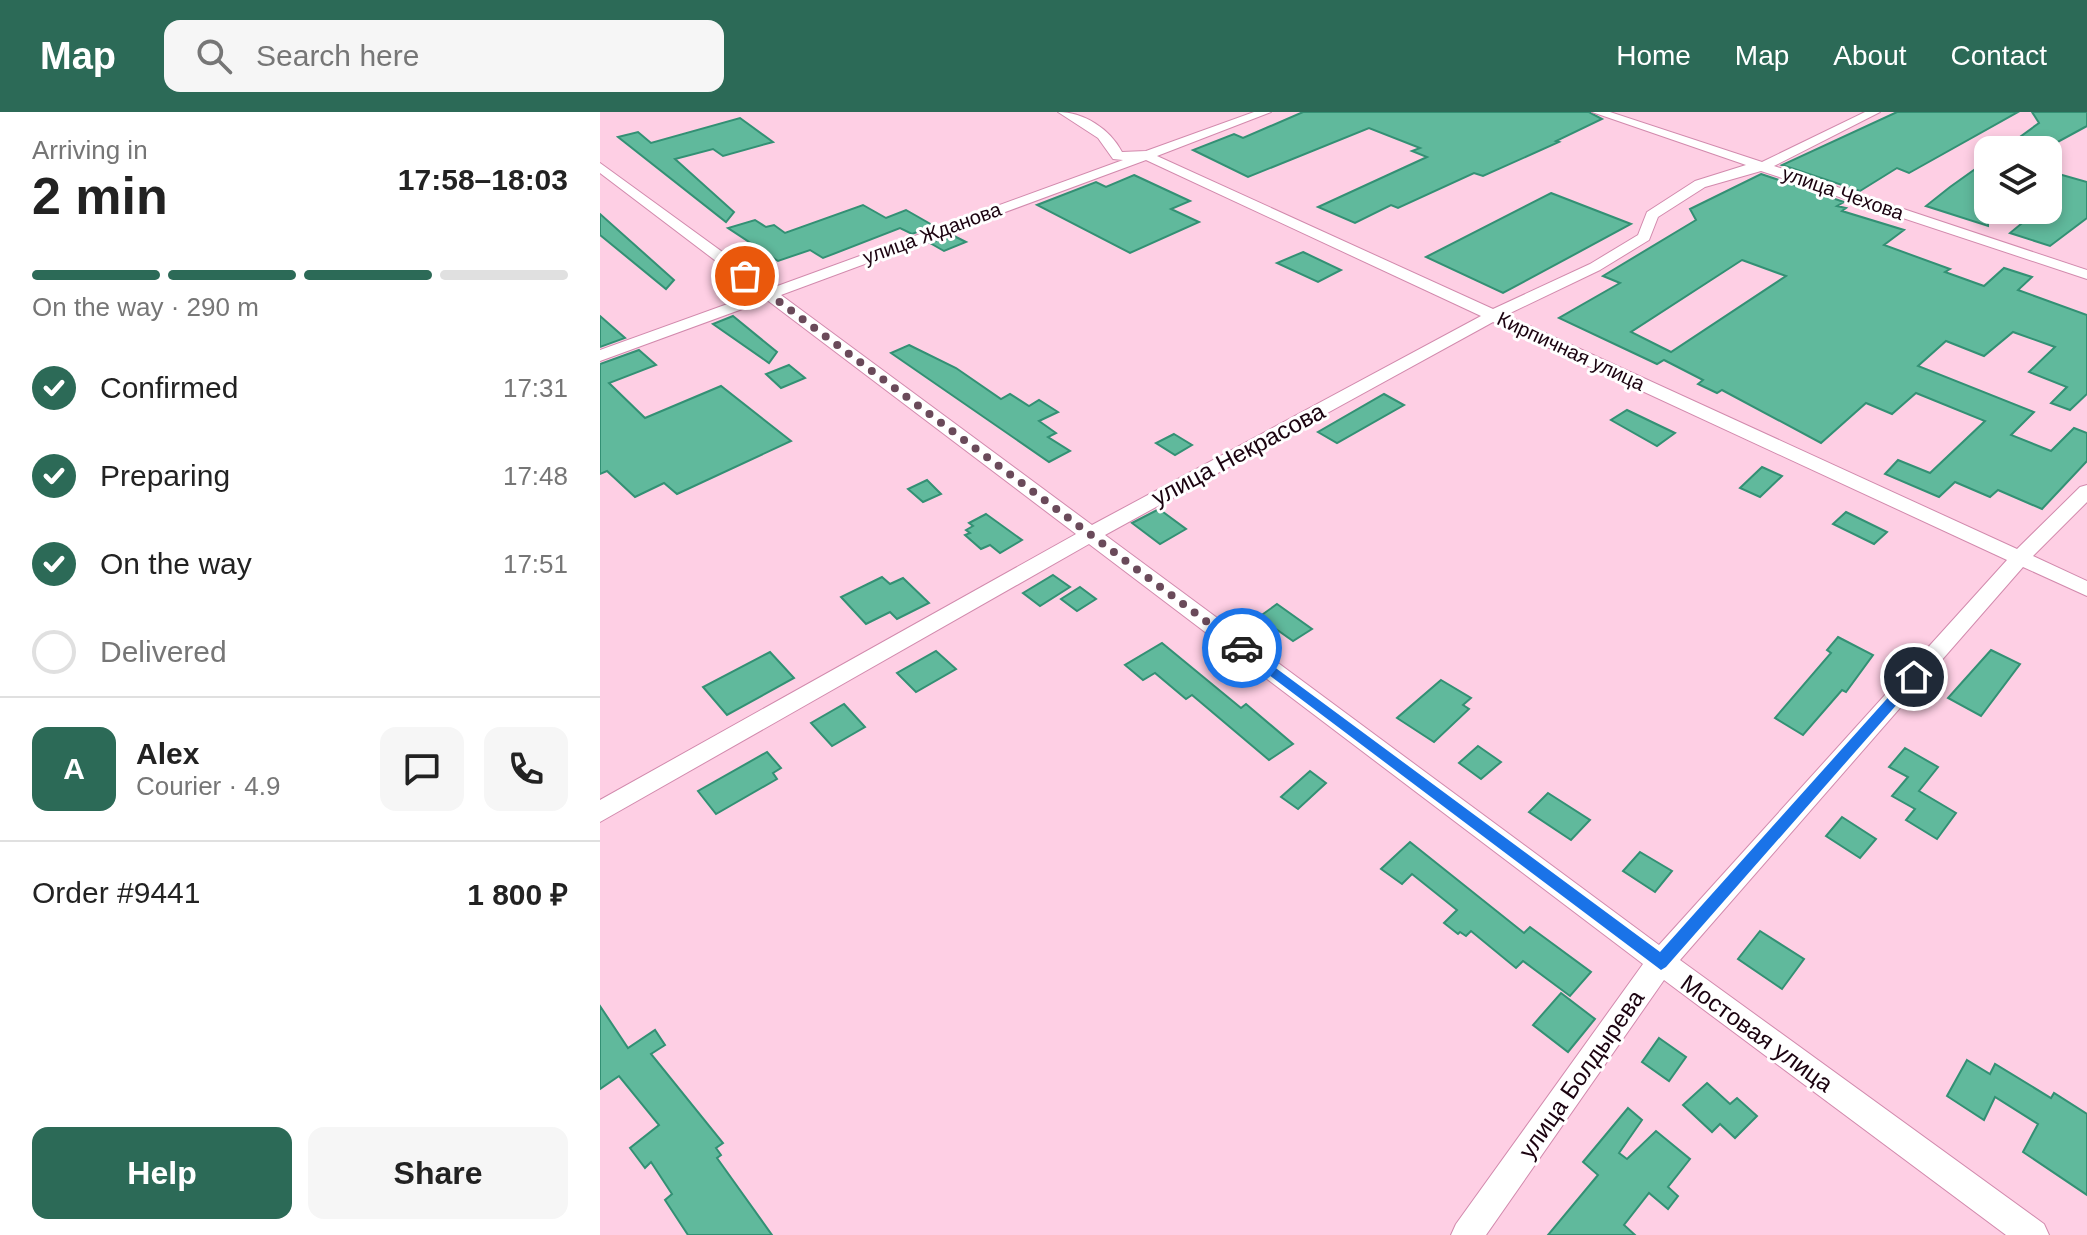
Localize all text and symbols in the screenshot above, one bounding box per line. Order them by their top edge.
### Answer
search box [164,20,724,92]
icon: search [192,34,236,78]
text: Map [40,35,116,77]
text: Search here [256,39,419,72]
text: Home [1616,40,1691,71]
text: Map [1735,40,1789,71]
text: About [1833,40,1907,71]
text: Contact [1951,40,2047,71]
text: Arriving in [32,135,148,165]
map controls [1974,136,2062,224]
button: layers [1974,136,2062,224]
street label: улица Чехова [1779,162,1907,224]
text: 17:58–18:03 [398,163,568,196]
text: 2 min [32,167,168,225]
street label: улица Жданова [860,197,1005,268]
pin [711,242,779,310]
icon: bag [723,254,767,298]
text: On the way · 290 m [32,292,259,322]
street label: Кирпичная улица [1494,307,1649,395]
icon: check [32,366,76,410]
text: Confirmed [100,371,238,404]
text: 17:31 [503,373,568,403]
street label: улица Некрасова [1147,397,1330,511]
icon: check [32,454,76,498]
text: Preparing [100,459,230,492]
text: 17:48 [503,461,568,491]
icon: check [32,542,76,586]
text: On the way [100,547,252,580]
text: 17:51 [503,549,568,579]
courier [1202,608,1282,688]
icon: car [1220,626,1264,670]
text: Delivered [100,635,227,668]
pin [1880,643,1948,711]
icon: home [1892,655,1936,699]
button: chat [380,727,464,811]
button: phone [484,727,568,811]
text: Alex [136,737,199,770]
text: A [63,752,85,785]
text: Courier · 4.9 [136,771,281,801]
text: Order #9441 [32,876,200,909]
text: 1 800 ₽ [467,878,568,911]
street label: Мостовая улица [1676,969,1839,1098]
street label: улица Болдырева [1513,984,1650,1163]
button: Help [32,1127,292,1219]
button: Share [308,1127,568,1219]

